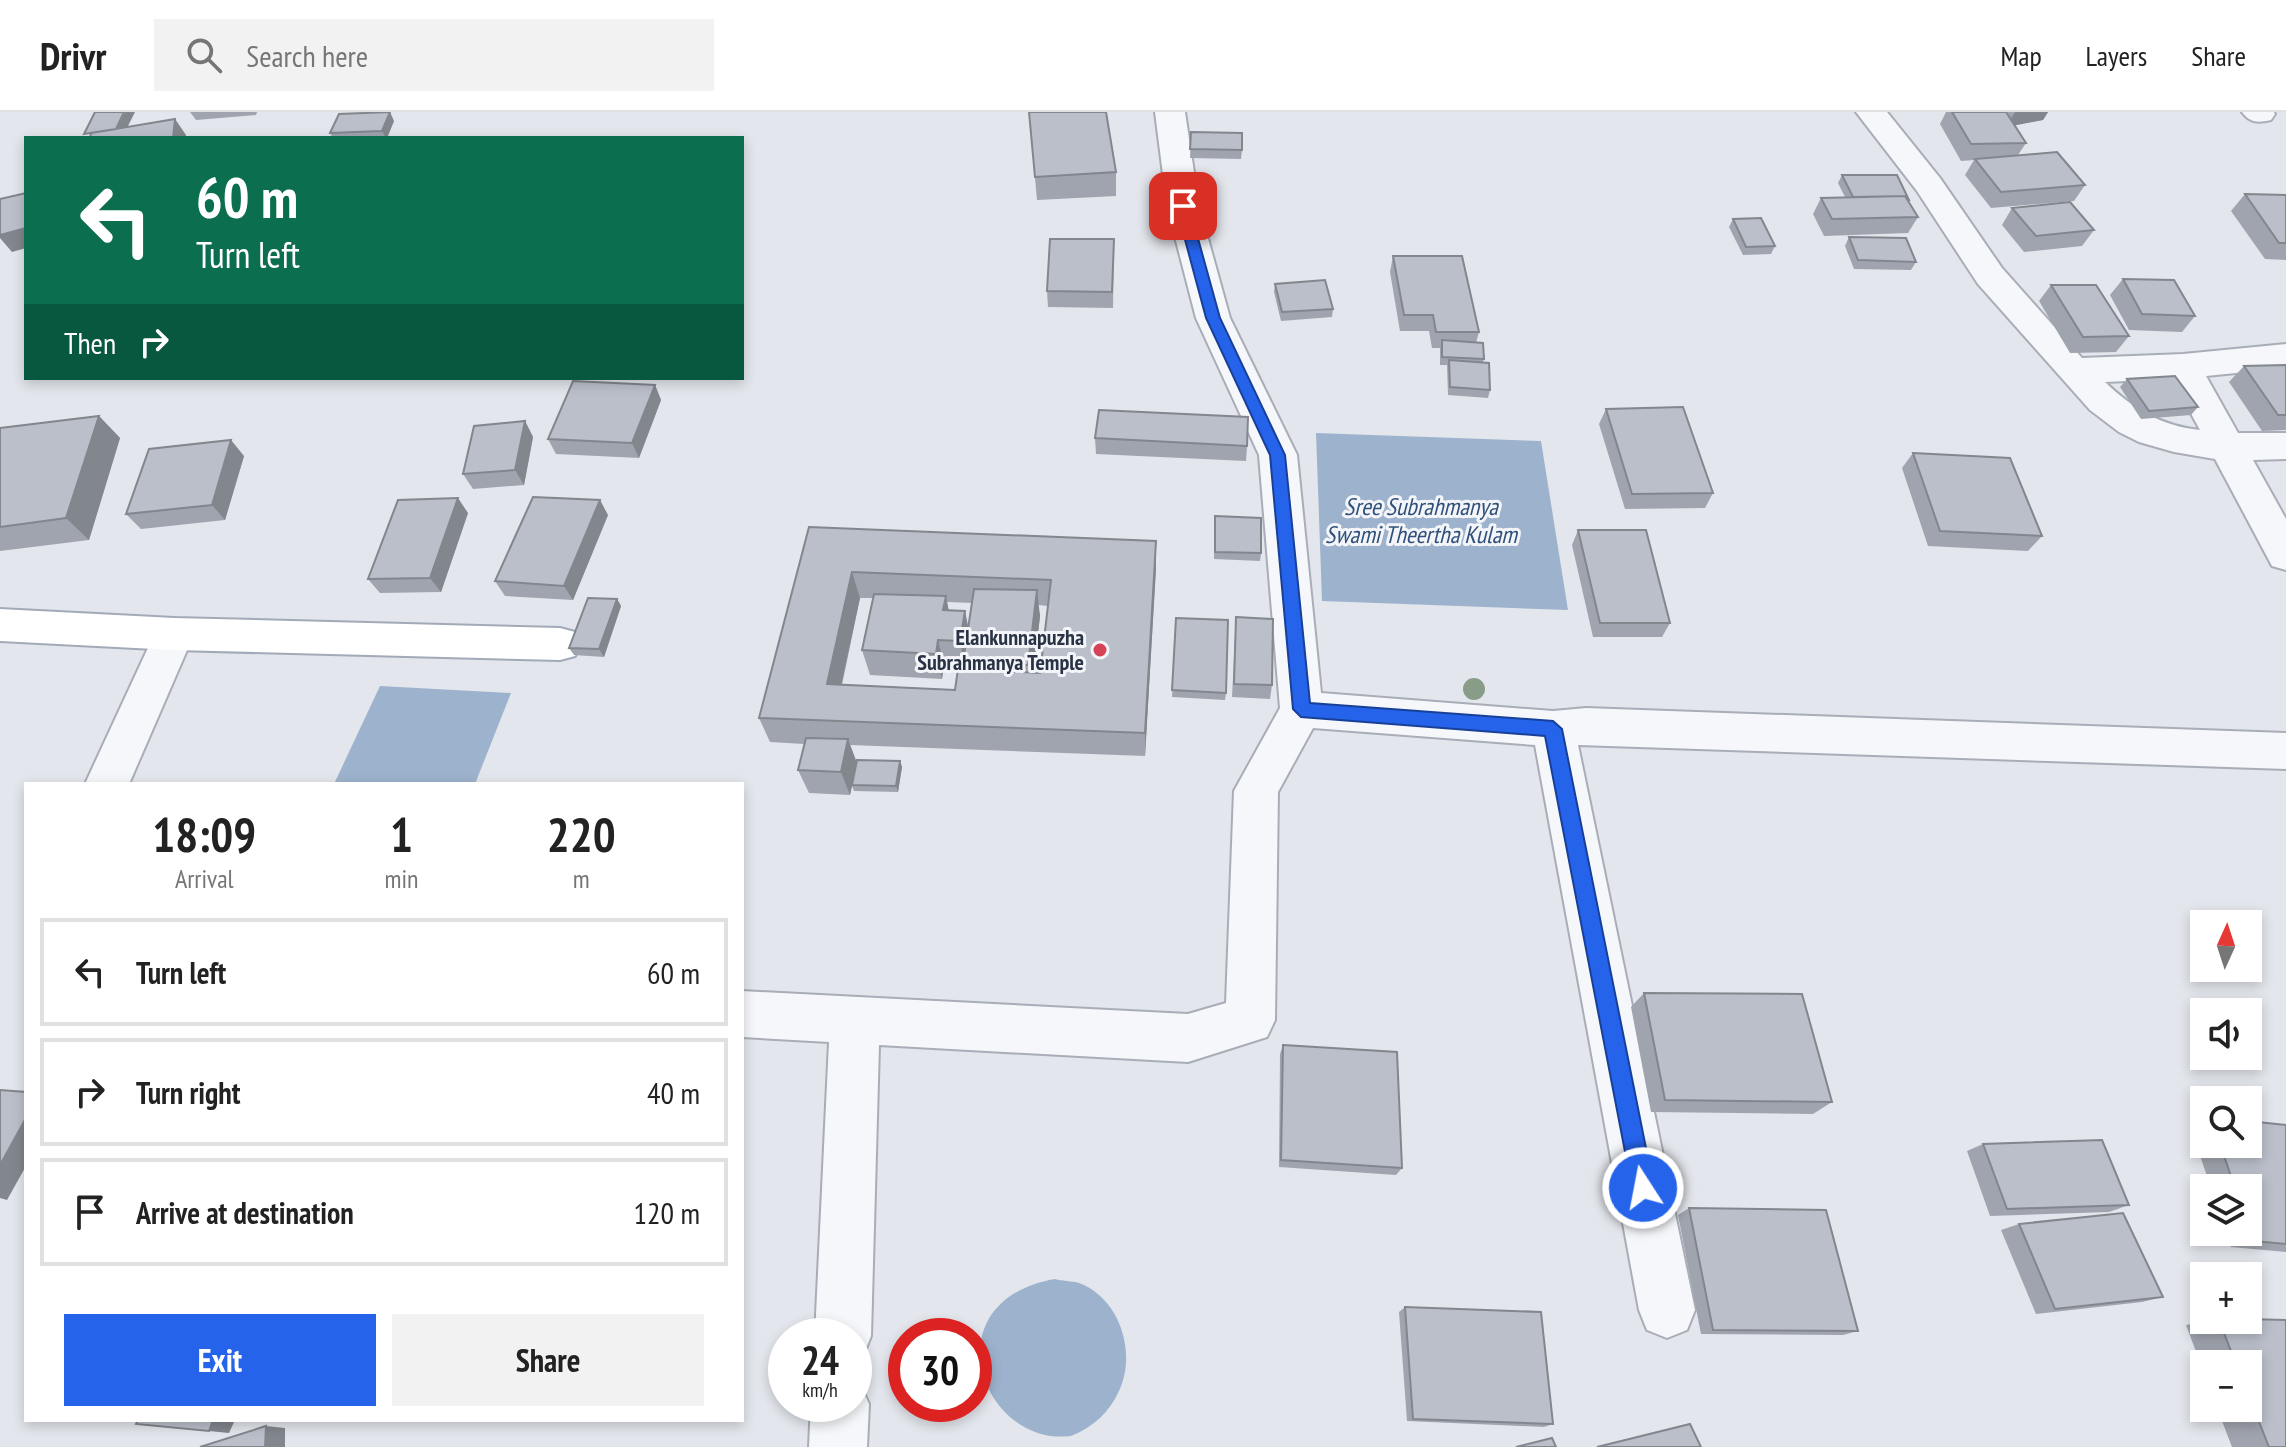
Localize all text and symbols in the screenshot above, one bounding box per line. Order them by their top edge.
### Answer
search box [154,19,714,91]
text: Drivr [40,31,106,80]
icon: search [182,33,226,77]
text: Search here [246,36,368,75]
text: Map [2000,37,2042,74]
text: Layers [2086,37,2147,74]
text: Share [2191,37,2246,74]
text: 60 m [196,161,298,233]
icon: left [64,168,168,272]
pin [1149,172,1217,240]
icon: arrive [1161,184,1205,228]
text: Turn left [196,231,300,278]
icon: right [132,320,176,364]
text: Then [64,323,116,362]
water label: Sree Subrahmanya Swami Theertha Kulam [1325,491,1518,550]
place label: Elankunnapuzha Subrahmanya Temple [917,623,1084,676]
marker: Elankunnapuzha Subrahmanya Temple [1091,641,1109,659]
text: 18:09 [152,803,256,865]
text: 1 [390,803,413,865]
text: 220 [547,803,616,865]
text: Arrival [175,862,234,895]
text: min [384,862,418,895]
text: m [573,862,590,895]
north arrow [2190,910,2262,982]
map controls [2190,910,2262,1422]
icon: left [68,950,112,994]
text: Turn left [136,953,226,992]
text: 60 m [647,953,700,992]
button: sound [2190,998,2262,1070]
icon: right [68,1070,112,1114]
text: Turn right [136,1073,240,1112]
text: 40 m [647,1073,700,1112]
button: search [2190,1086,2262,1158]
position arrow [1601,1146,1685,1230]
button: layers [2190,1174,2262,1246]
icon: arrive [68,1190,112,1234]
text: Arrive at destination [136,1193,354,1232]
text: 120 m [634,1193,700,1232]
button: + [2190,1262,2262,1334]
button: Exit [64,1314,376,1406]
button: Share [392,1314,704,1406]
speed limit sign: 30 [888,1318,992,1422]
text: 24 [801,1334,839,1386]
button: − [2190,1350,2262,1422]
text: km/h [802,1377,838,1403]

